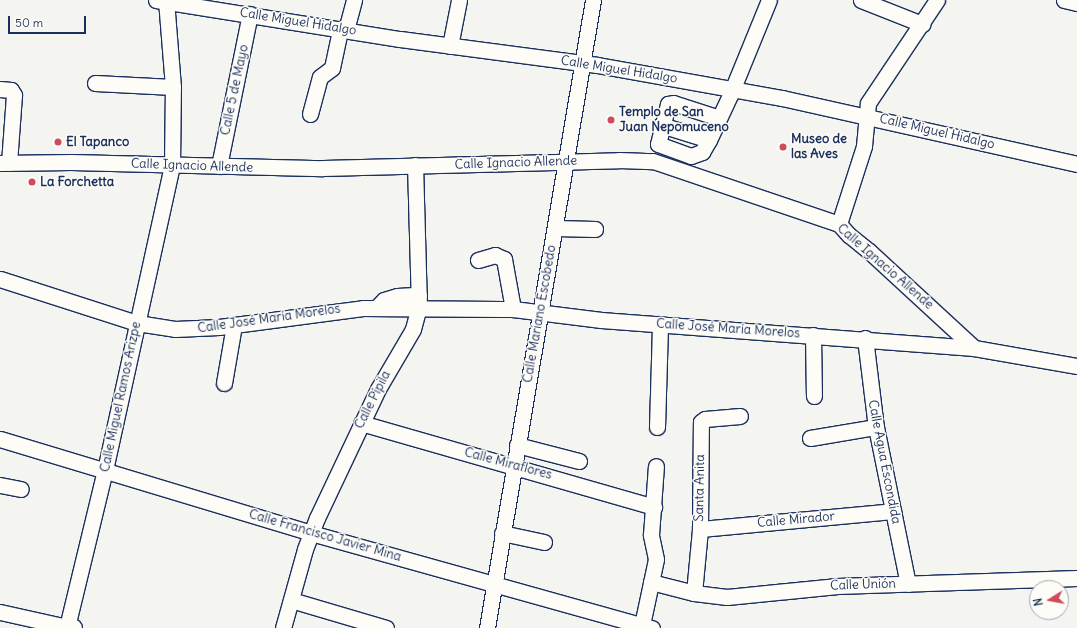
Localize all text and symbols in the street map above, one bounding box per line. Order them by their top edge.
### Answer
street label: Calle Miguel Hidalgo [239,5,357,39]
scale bar [10,8,88,34]
text: 50 m [15,15,43,30]
street label: Calle 5 de Mayo [218,43,252,137]
street label: Calle Miguel Hidalgo [560,53,678,87]
place label: Templo de San Juan Nepomuceno [619,105,729,136]
street label: Calle Miguel Hidalgo [878,111,996,153]
marker: Templo de San Juan Nepomuceno [606,115,616,125]
place label: Museo de las Aves [791,132,847,163]
place label: El Tapanco [66,134,129,150]
marker: El Tapanco [53,137,63,147]
marker: Museo de las Aves [778,142,788,152]
street label: Calle Ignacio Allende [454,153,578,173]
street label: Calle Ignacio Allende [130,156,254,176]
place label: La Forchetta [40,174,114,190]
marker: La Forchetta [27,177,37,187]
street label: Calle Ignacio Allende [834,221,936,313]
street label: Calle Mariano Escobedo [520,244,560,384]
street label: Calle José María Morelos [197,301,341,337]
street label: Calle José María Morelos [656,316,800,342]
street label: Calle Miguel Ramos Arizpe [97,320,145,474]
street label: Calle Pípila [352,368,394,432]
street label: Calle Agua Escondida [864,399,904,525]
street label: Calle Miraflores [462,445,554,483]
street label: Santa Anita [692,454,708,522]
street label: Calle Francisco Javier Mina [247,507,403,565]
street label: Calle Mirador [756,509,836,531]
street label: Calle Unión [830,576,896,594]
north arrow [1029,580,1069,620]
text: N [1031,597,1046,607]

